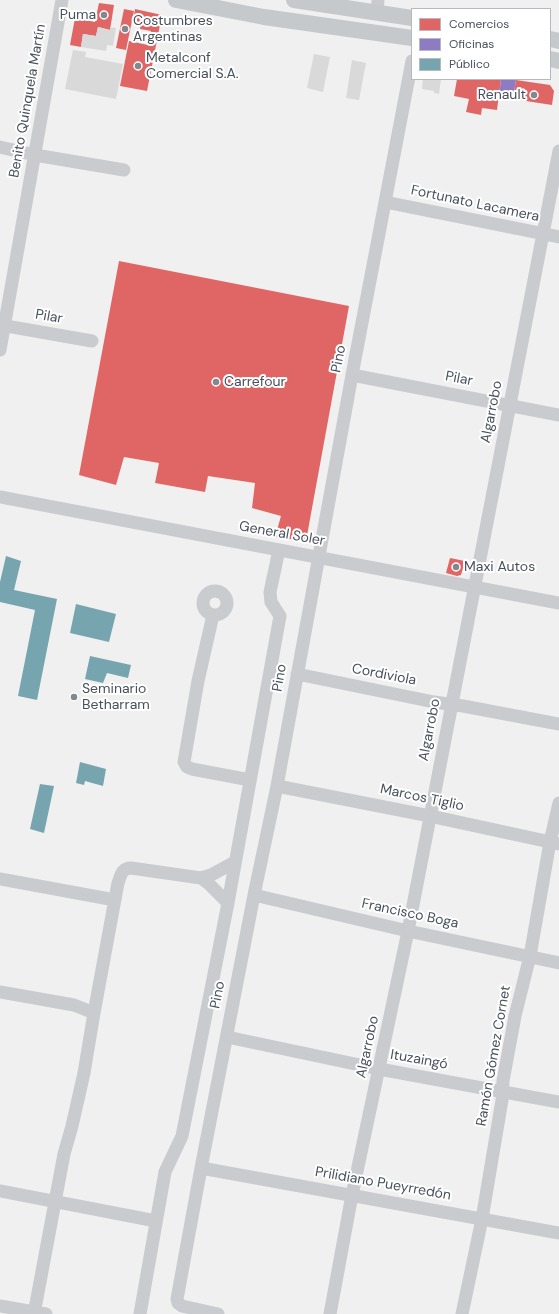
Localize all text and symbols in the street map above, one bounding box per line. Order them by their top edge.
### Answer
place label: Puma [60,7,96,23]
legend [411,8,551,80]
marker: Puma [99,10,109,20]
place label: Costumbres Argentinas [133,13,213,46]
text: Comercios [449,16,509,32]
street label: Benito Quinquela Martín [6,23,50,179]
marker: Costumbres Argentinas [120,24,130,34]
text: Oficinas [449,36,494,52]
place label: Metalconf Comercial S.A. [146,50,238,82]
text: Público [449,56,490,72]
marker: Metalconf Comercial S.A. [133,61,143,71]
place label: Renault [478,87,526,103]
marker: Renault [529,90,539,100]
street label: Fortunato Lacamera [409,182,541,226]
street label: Pilar [34,306,64,328]
street label: Pino [328,344,350,374]
street label: Pilar [444,368,474,390]
place label: Carrefour [224,374,286,390]
marker: Carrefour [211,377,221,387]
street label: Algarrobo [478,379,506,445]
street label: General Soler [238,518,326,550]
place label: Maxi Autos [464,559,535,575]
marker: Maxi Autos [451,562,461,572]
street label: Cordiviola [350,661,418,689]
street label: Pino [269,663,291,693]
place label: Seminario Betharram [82,681,150,714]
marker: Seminario Betharram [69,692,79,702]
street label: Algarrobo [416,697,444,763]
street label: Marcos Tiglio [379,781,465,815]
street label: Francisco Boga [360,896,460,932]
street label: Pino [207,980,229,1010]
street label: Ramón Gómez Cornet [473,984,515,1128]
street label: Algarrobo [353,1014,383,1080]
street label: Ituzaingó [389,1047,449,1073]
street label: Prilidiano Pueyrredón [314,1164,452,1204]

